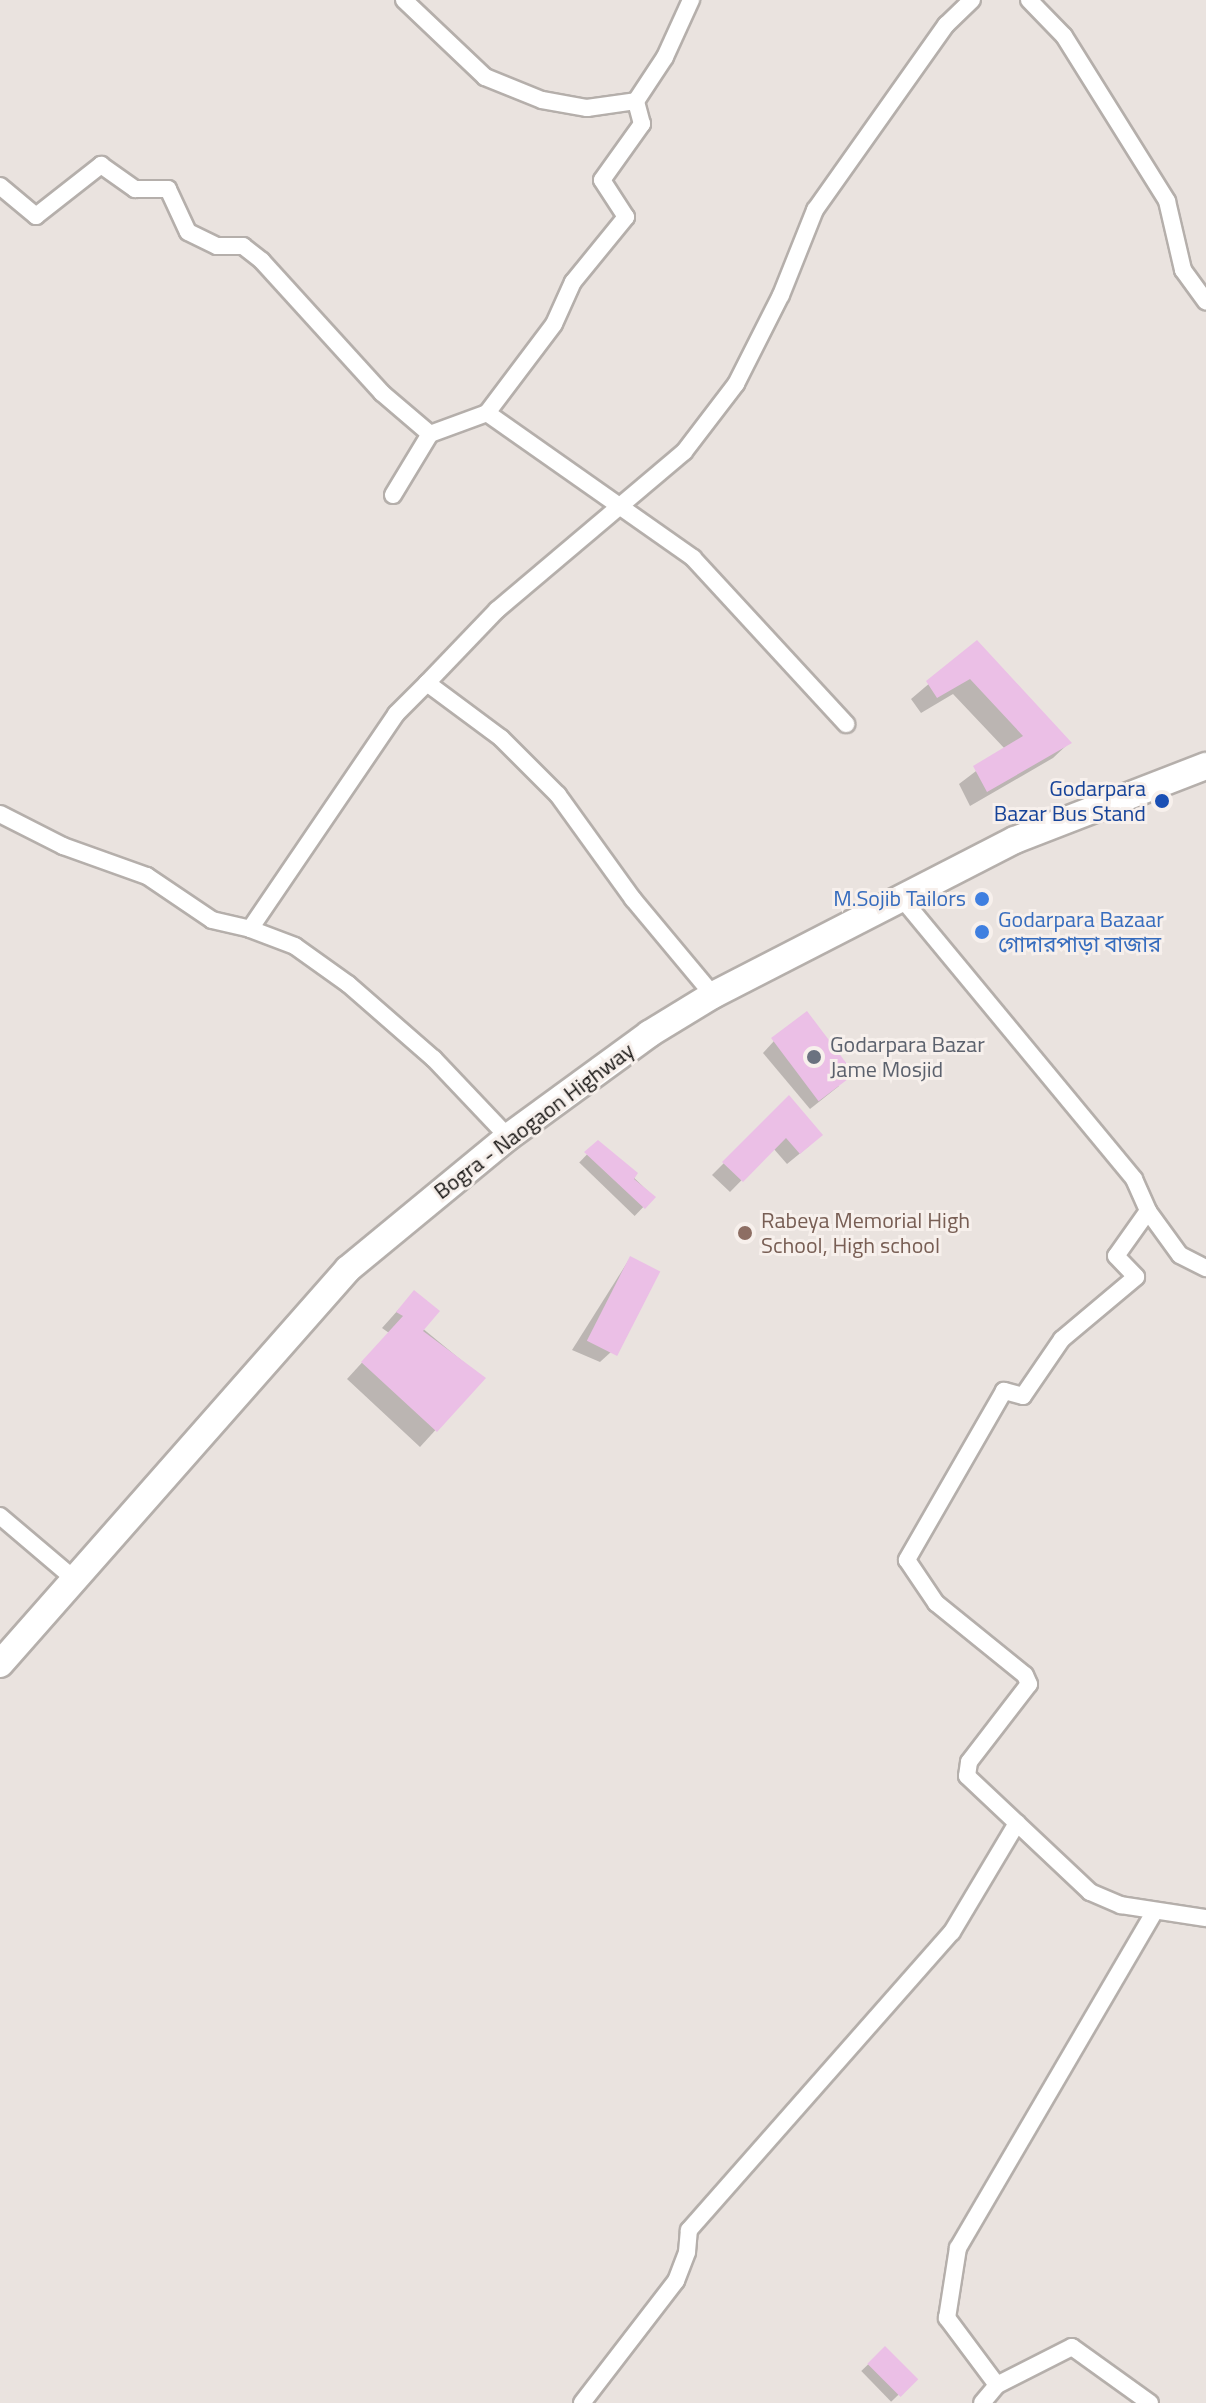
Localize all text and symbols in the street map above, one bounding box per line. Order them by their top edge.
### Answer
place label: Godarpara Bazar Bus Stand [994,775,1146,826]
marker: Godarpara Bazar Bus Stand [1153,792,1171,810]
place label: M.Sojib Tailors [833,886,966,912]
marker: M.Sojib Tailors [973,890,991,908]
place label: Godarpara Bazaar গোদারপাড়া বাজার [998,906,1164,958]
marker: Godarpara Bazaar গোদারপাড়া বাজার [973,923,991,941]
place label: Godarpara Bazar Jame Mosjid [830,1031,985,1082]
street label: Bogra - Naogaon Highway [429,1037,639,1205]
marker: Godarpara Bazar Jame Mosjid [805,1048,823,1066]
place label: Rabeya Memorial High School, High school [761,1207,970,1258]
marker: Rabeya Memorial High School, High school [736,1224,754,1242]

